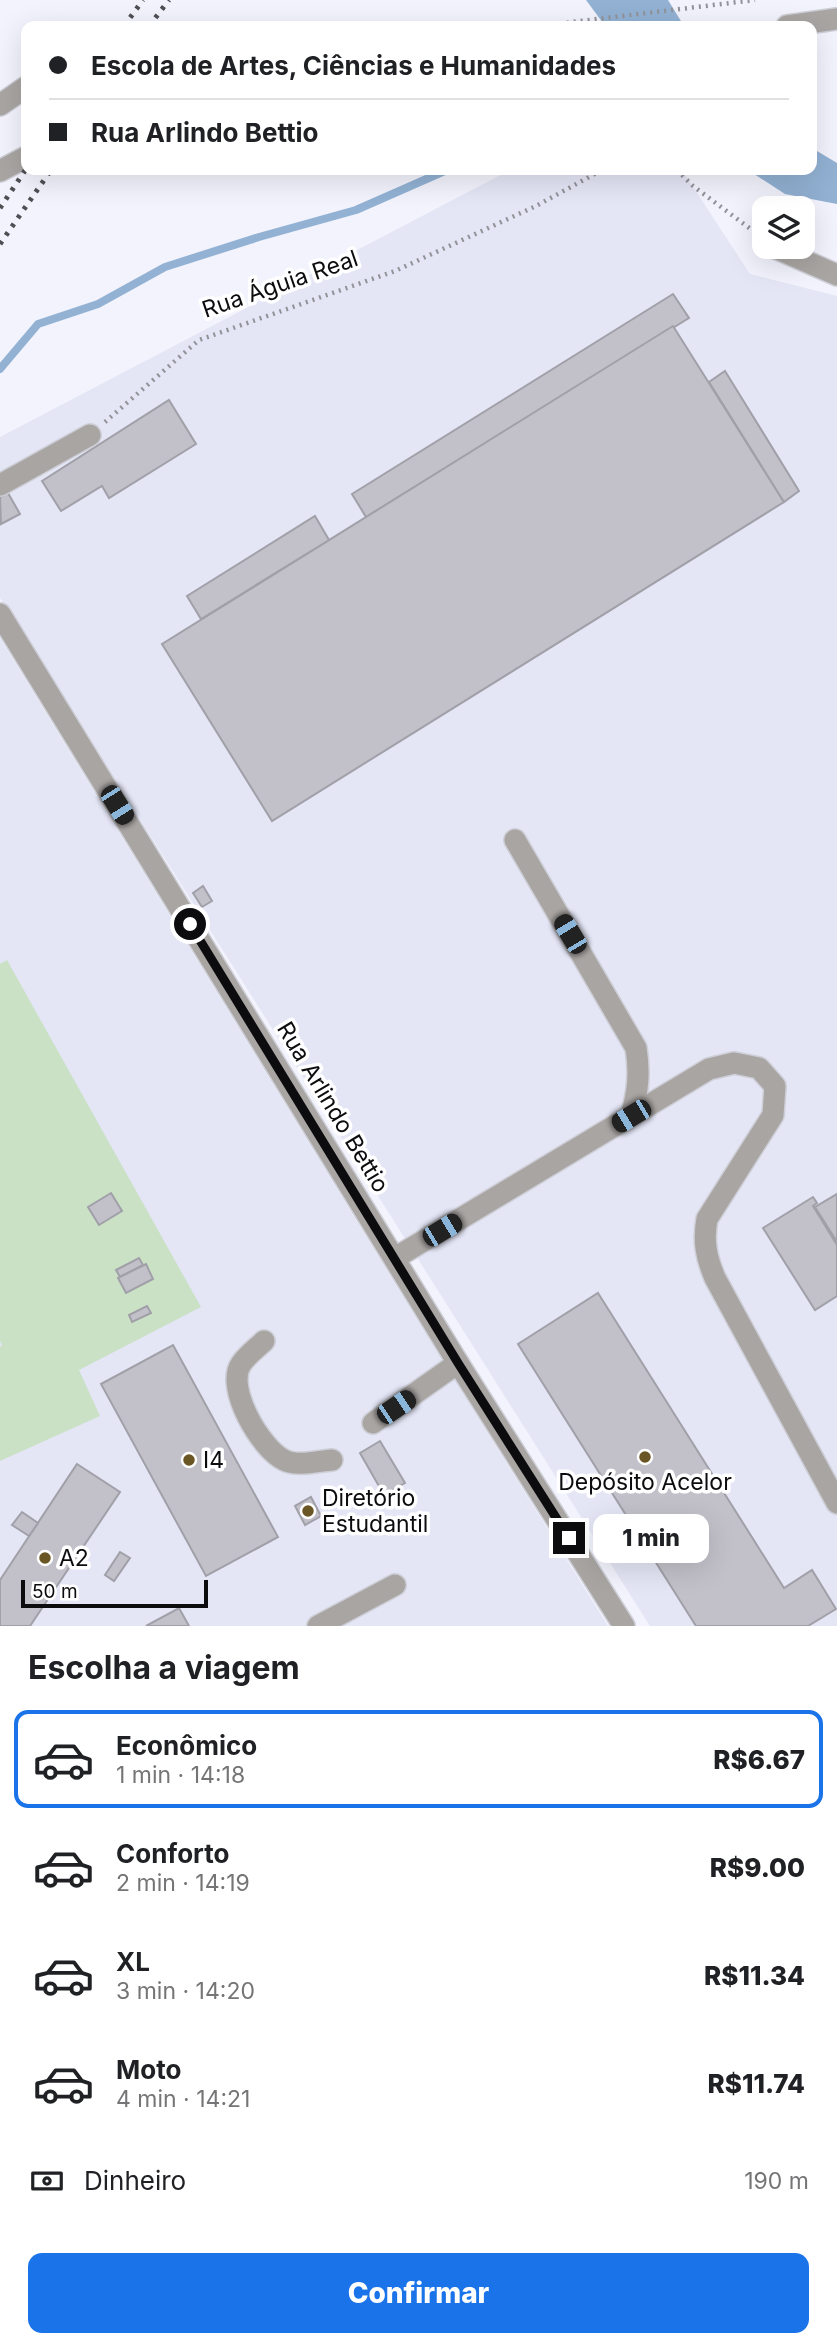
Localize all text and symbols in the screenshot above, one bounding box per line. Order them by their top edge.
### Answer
text: Escola de Artes, Ciências e Humanidades [91,50,616,81]
text: Rua Arlindo Bettio [91,117,319,148]
map controls [752,196,815,259]
button: layers [752,196,815,259]
street label: Rua Águia Real [198,244,362,324]
car [97,782,138,828]
route start [174,908,206,940]
car [551,911,590,957]
street label: Rua Arlindo Bettio [271,1017,395,1197]
car [608,1096,655,1136]
car [419,1210,466,1250]
car [373,1387,420,1427]
place label: I4 [203,1446,224,1474]
marker: Depósito Acelor [637,1449,653,1465]
marker: I4 [181,1452,197,1468]
place label: Depósito Acelor [558,1468,732,1496]
place label: Diretório Estudantil [322,1484,428,1538]
marker: Diretório Estudantil [300,1503,316,1519]
callout: 1 min [594,1514,709,1562]
route end [553,1522,585,1554]
text: 1 min [622,1524,680,1552]
place label: A2 [59,1544,89,1572]
marker: A2 [37,1550,53,1566]
scale bar [21,1577,208,1609]
text: 50 m [32,1580,78,1603]
text: Escolha a viagem [28,1648,300,1687]
icon: car [32,1728,95,1791]
text: Econômico [116,1730,257,1761]
text: R$6.67 [713,1744,805,1775]
text: 1 min · 14:18 [116,1761,245,1789]
icon: car [32,1836,95,1899]
text: Conforto [116,1838,229,1869]
text: R$9.00 [710,1852,805,1883]
text: 2 min · 14:19 [116,1869,250,1897]
icon: car [32,1944,95,2007]
text: XL [116,1946,150,1977]
text: R$11.34 [704,1960,805,1991]
text: 3 min · 14:20 [116,1977,255,2005]
icon: car [32,2052,95,2115]
text: Moto [116,2054,181,2085]
text: R$11.74 [708,2068,805,2099]
text: 4 min · 14:21 [116,2085,250,2113]
icon: cash [28,2162,66,2200]
text: Dinheiro [84,2165,186,2196]
text: 190 m [744,2167,809,2195]
button: Confirmar [28,2253,809,2333]

